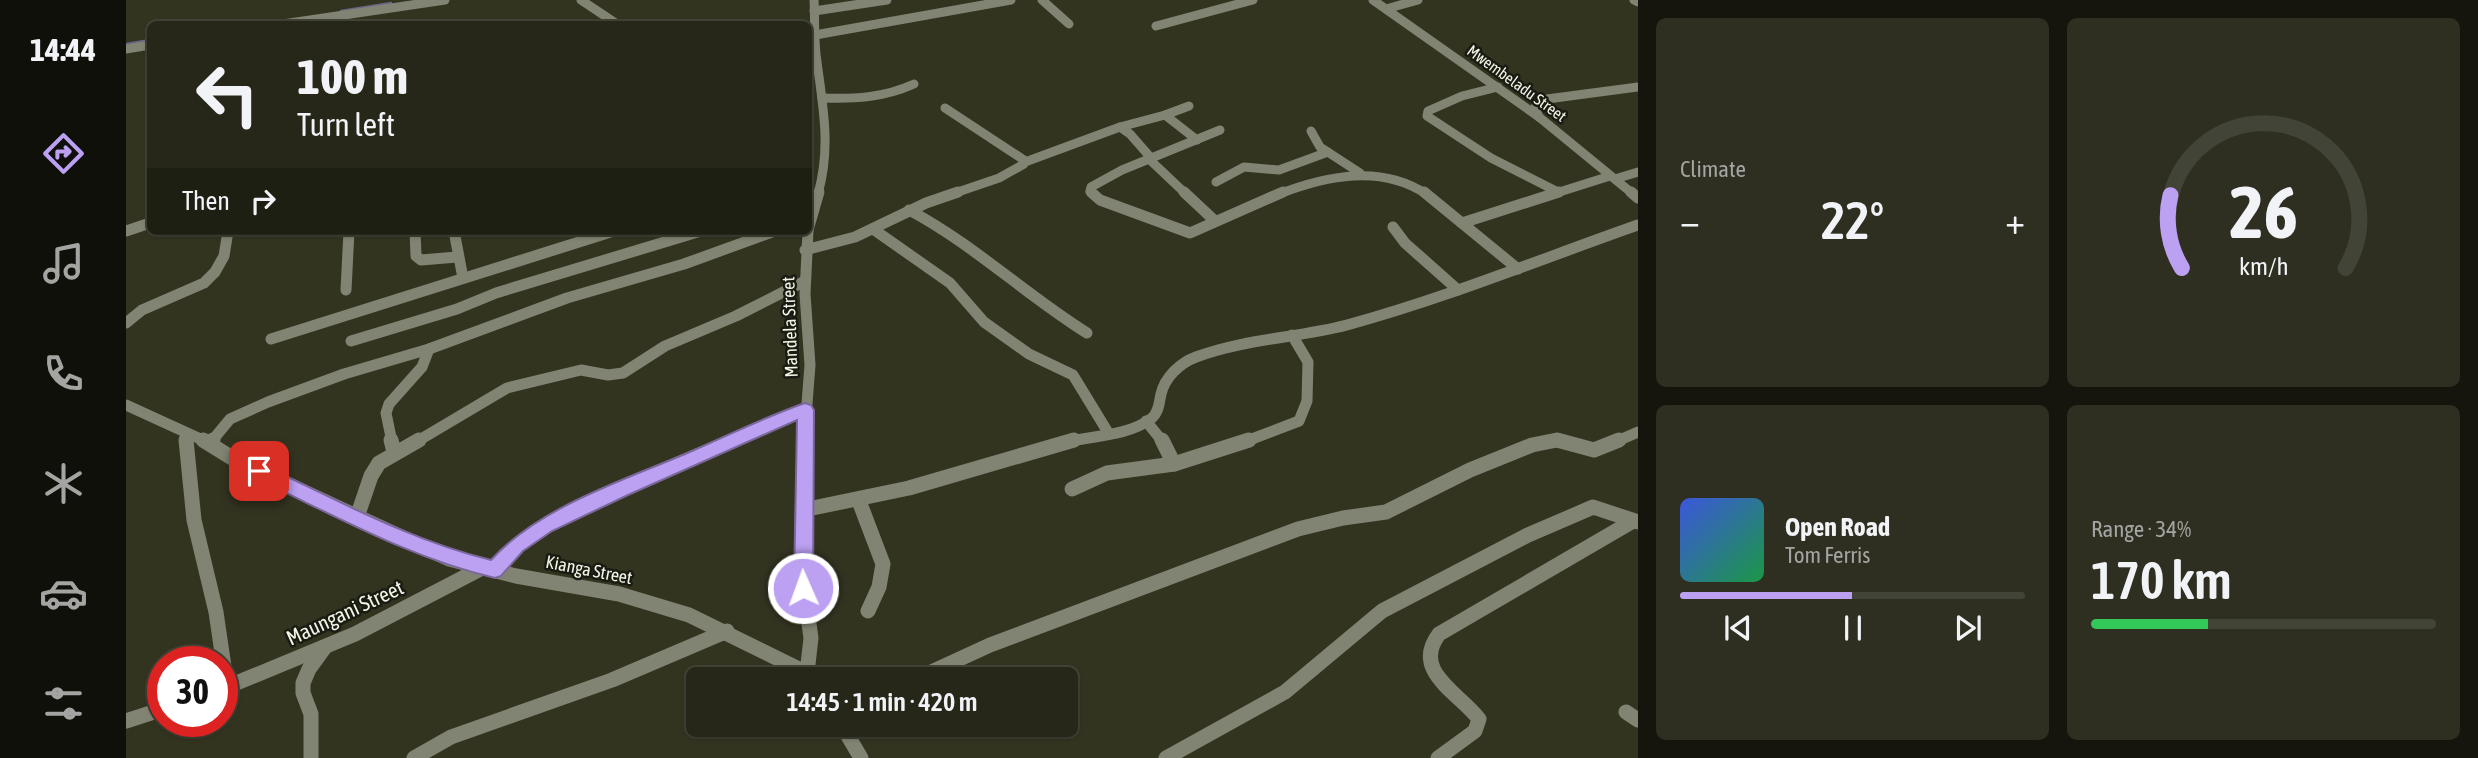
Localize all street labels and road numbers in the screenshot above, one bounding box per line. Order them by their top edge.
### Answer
street label: Mwembeladu Street [1464,41,1570,125]
street label: Mandela Street [777,276,802,378]
street label: Kianga Street [544,551,634,588]
street label: Maungani Street [282,574,407,650]

